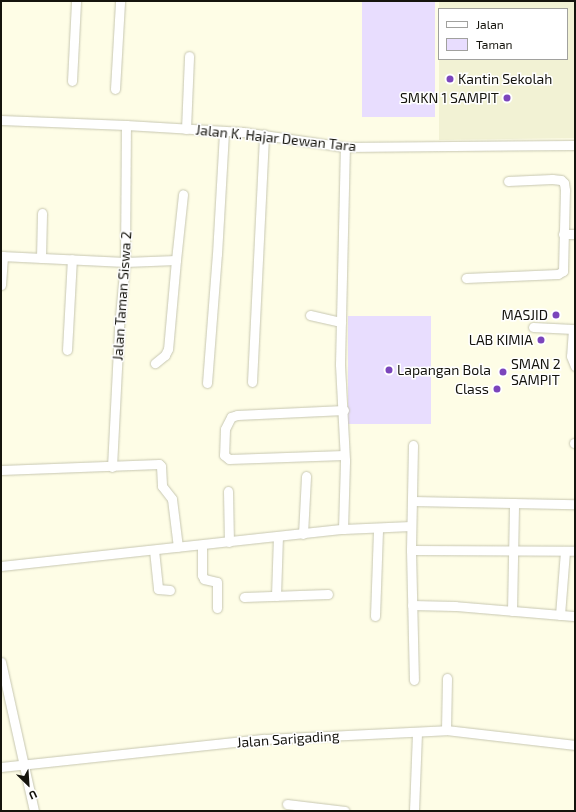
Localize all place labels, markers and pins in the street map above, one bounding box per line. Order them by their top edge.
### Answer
place label: Kantin Sekolah [458,71,552,87]
marker: Kantin Sekolah [445,74,455,84]
place label: SMKN 1 SAMPIT [400,90,499,106]
marker: SMKN 1 SAMPIT [502,93,512,103]
place label: MASJID [501,307,548,323]
marker: MASJID [551,310,561,320]
place label: LAB KIMIA [469,332,533,348]
marker: LAB KIMIA [536,335,546,345]
place label: SMAN 2 SAMPIT [511,356,561,388]
place label: Lapangan Bola [397,362,491,378]
marker: Lapangan Bola [384,365,394,375]
marker: SMAN 2 SAMPIT [498,367,508,377]
place label: Class [455,381,489,397]
marker: Class [492,384,502,394]

